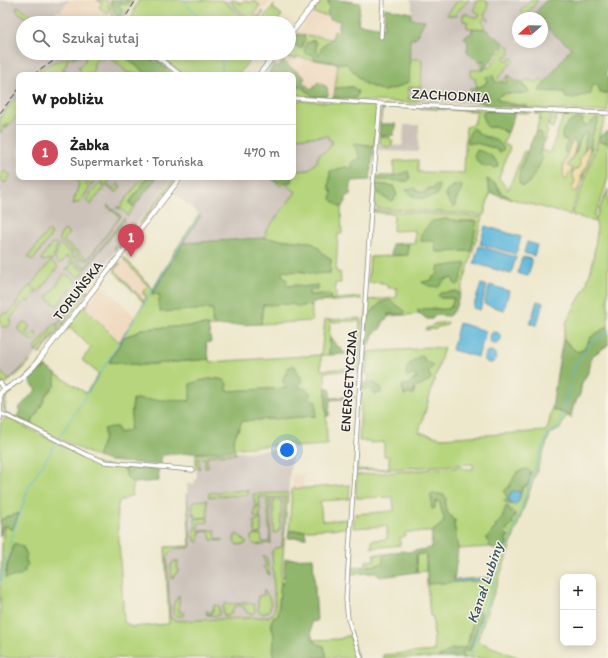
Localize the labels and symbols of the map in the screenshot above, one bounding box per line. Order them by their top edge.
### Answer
north arrow [512,12,548,48]
street label: ZACHODNIA [411,85,491,107]
pin: 1 [118,224,144,257]
street label: TORUŃSKA [49,258,107,324]
street label: ENERGETYCZNA [337,329,361,433]
your location [277,440,297,460]
water label: Kanał Lubiny [463,538,508,626]

